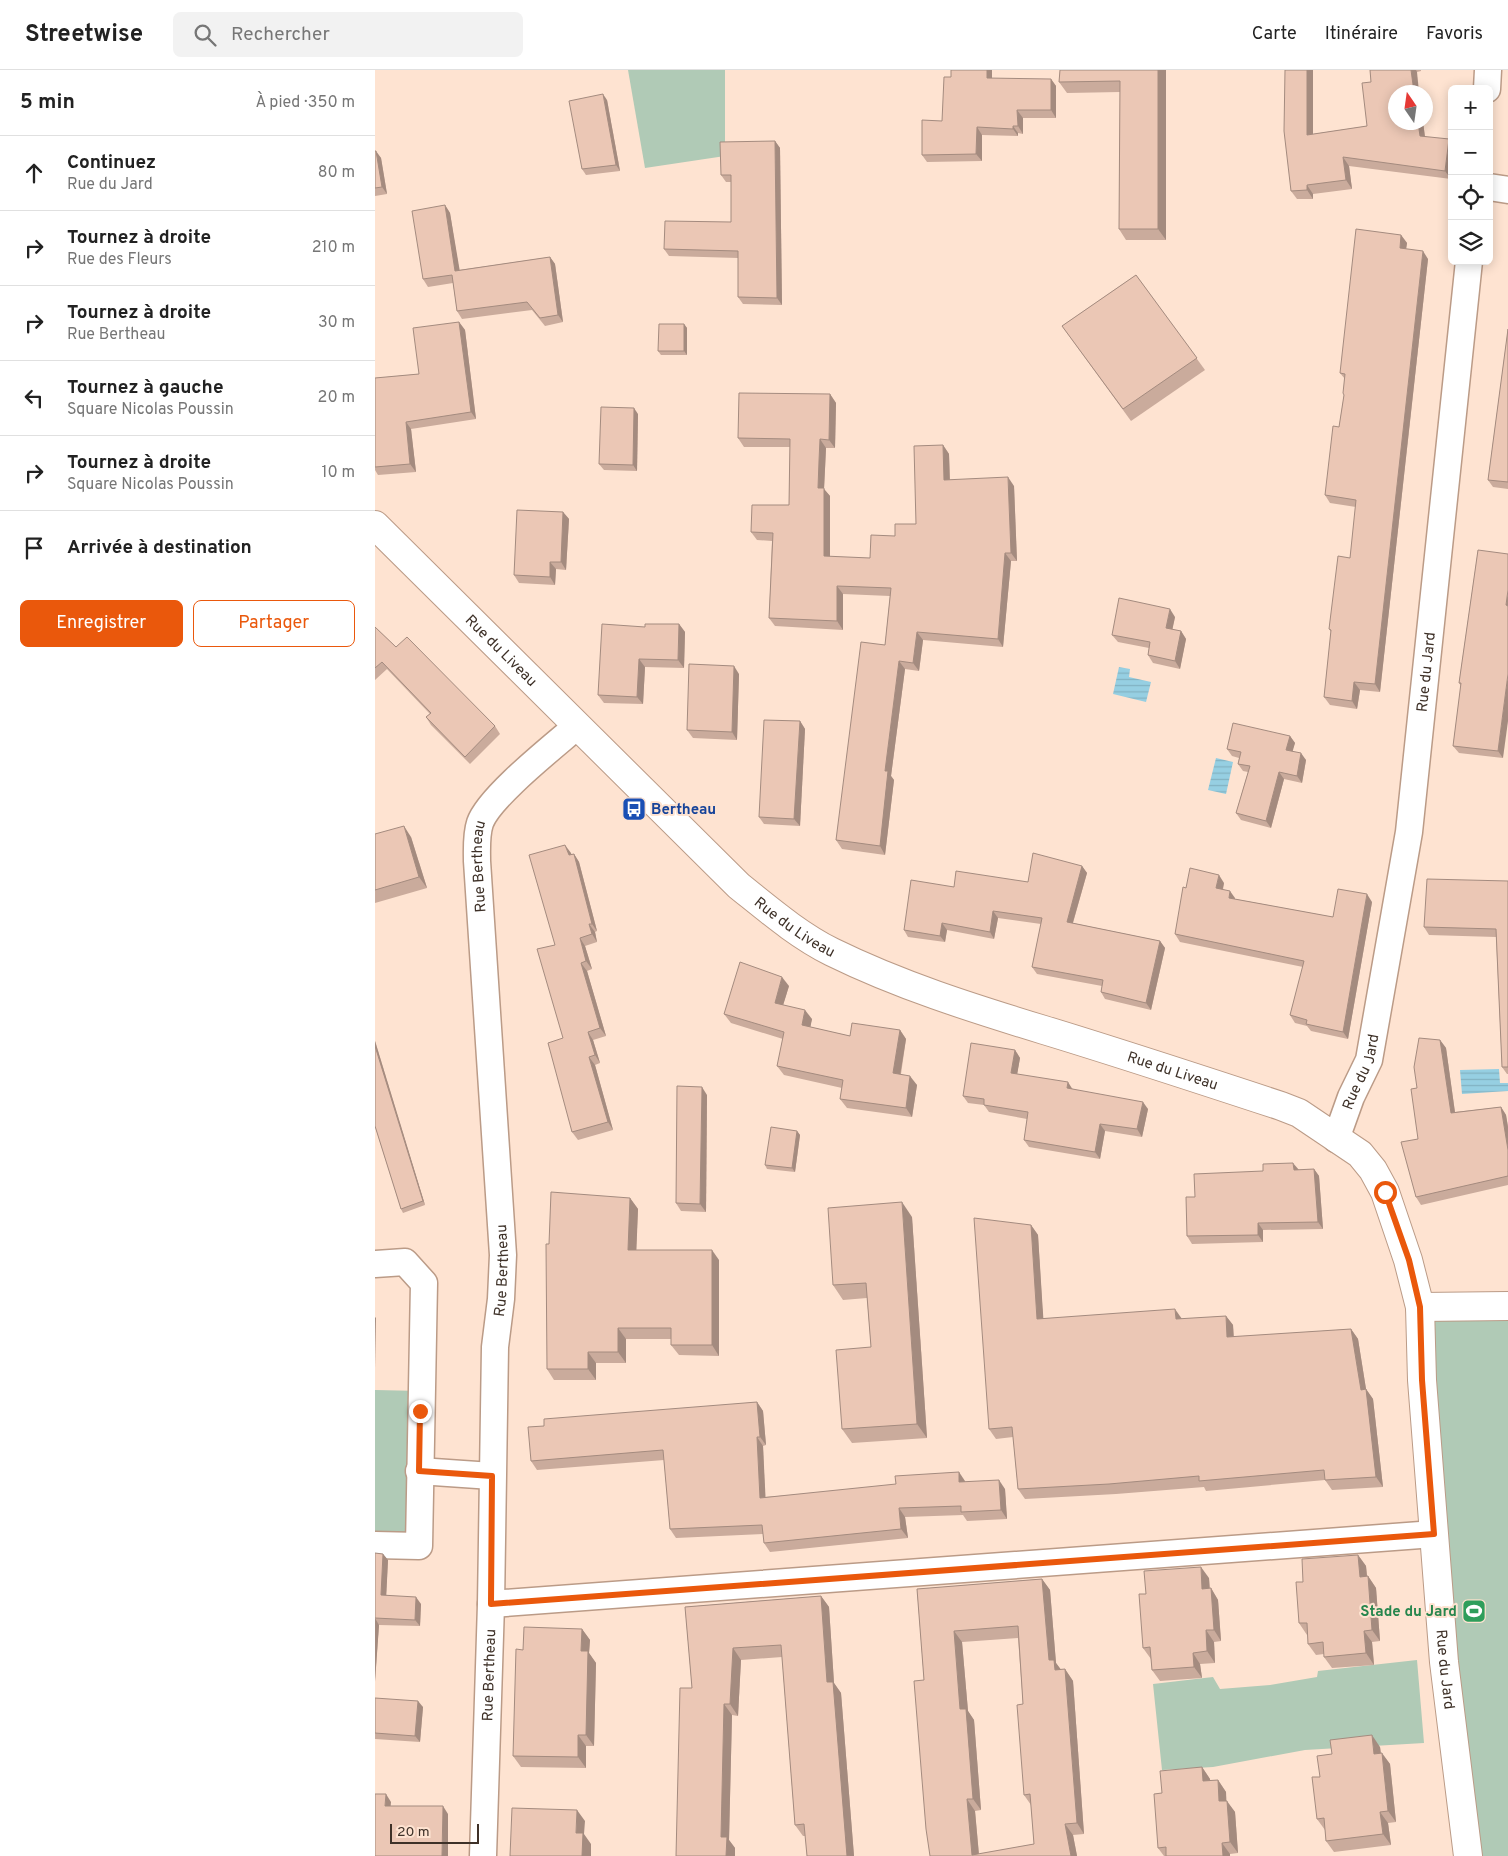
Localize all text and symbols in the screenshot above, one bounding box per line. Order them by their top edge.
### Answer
search box [173,12,523,57]
text: Streetwise [25,20,143,50]
icon: search [191,21,219,49]
text: Rechercher [231,23,330,47]
text: Carte [1252,23,1297,46]
text: Itinéraire [1325,23,1398,46]
text: Favoris [1426,23,1483,46]
north arrow [1388,85,1433,130]
map controls [1448,85,1493,265]
button: + [1448,85,1493,130]
text: 5 min [20,89,75,116]
text: À pied · 350 m [255,93,355,113]
button: − [1448,130,1493,175]
text: Continuez [67,151,156,175]
icon: ahead [20,159,48,187]
text: 80 m [318,163,355,183]
text: Rue du Jard [67,175,153,195]
button: locate [1448,175,1493,220]
button: layers [1448,220,1493,265]
text: Tournez à droite [67,226,211,250]
icon: right [20,234,48,262]
text: 210 m [312,238,355,258]
text: Rue des Fleurs [67,250,172,270]
text: Tournez à droite [67,301,211,325]
icon: right [20,309,48,337]
text: 30 m [318,313,355,333]
text: Rue Bertheau [67,325,166,345]
text: Tournez à gauche [67,376,224,400]
icon: left [20,384,48,412]
text: 20 m [318,388,355,408]
text: Square Nicolas Poussin [67,400,234,420]
text: Tournez à droite [67,451,211,475]
icon: right [20,459,48,487]
text: 10 m [321,463,355,483]
text: Square Nicolas Poussin [67,475,234,495]
icon: arrive [20,534,48,562]
text: Arrivée à destination [67,536,252,560]
button: Enregistrer [20,600,183,647]
button: Partager [193,600,355,647]
street label: Rue du Liveau [460,611,541,691]
street label: Rue du Jard [1414,631,1441,713]
bus stop icon: Bertheau [621,796,647,822]
place label: Bertheau [651,801,716,820]
street label: Rue Bertheau [469,818,491,913]
street label: Rue du Liveau [749,894,838,963]
street label: Rue du Jard [1339,1033,1384,1113]
street label: Rue du Liveau [1124,1048,1220,1096]
route start [1374,1181,1397,1204]
street label: Rue Bertheau [491,1224,514,1318]
route end [409,1400,432,1423]
sports icon: Stade du Jard [1461,1598,1487,1624]
place label: Stade du Jard [1360,1603,1457,1622]
street label: Rue Bertheau [479,1629,501,1722]
street label: Rue du Jard [1430,1629,1458,1711]
scale bar [390,1821,479,1844]
text: 20 m [397,1824,430,1841]

